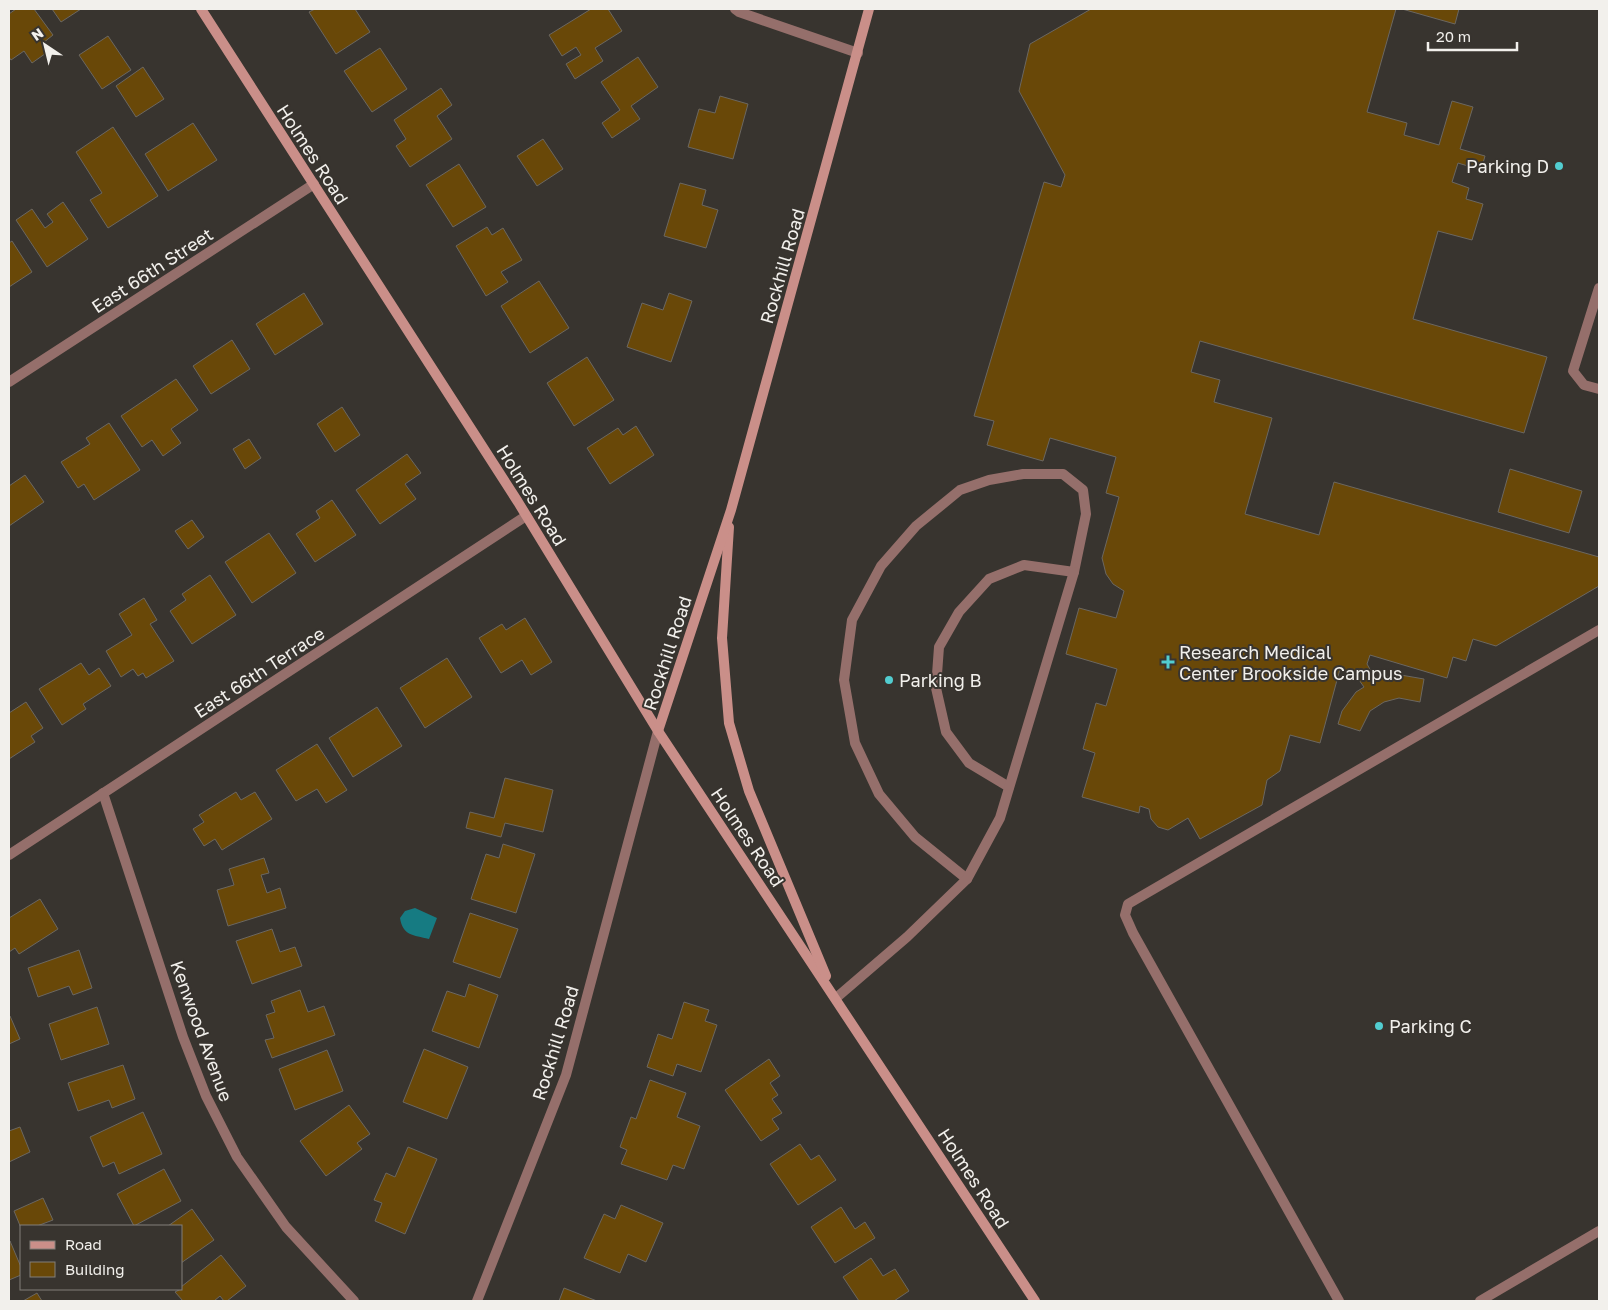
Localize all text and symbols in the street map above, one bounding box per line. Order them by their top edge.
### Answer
north arrow [20,20,70,70]
scale bar [1428,20,1517,52]
text: N [28,24,46,44]
text: 20 m [1436,27,1471,45]
street label: Holmes Road [273,100,353,208]
place label: Parking D [1466,155,1549,177]
marker: Parking D [1553,160,1565,172]
street label: Rockhill Road [755,206,809,326]
street label: East 66th Street [87,223,217,317]
street label: Holmes Road [492,441,572,549]
street label: Rockhill Road [638,593,696,713]
street label: East 66th Terrace [190,622,328,722]
place label: Research Medical Center Brookside Campus [1179,641,1403,684]
marker: Research Medical Center Brookside Campus [1161,655,1175,669]
place label: Parking B [899,669,982,691]
marker: Parking B [883,674,895,686]
street label: Holmes Road [707,783,789,891]
street label: Kenwood Avenue [166,957,238,1105]
street label: Rockhill Road [527,983,583,1103]
place label: Parking C [1389,1015,1472,1037]
marker: Parking C [1373,1020,1385,1032]
street label: Holmes Road [934,1124,1014,1232]
legend [20,1225,182,1290]
text: Road [65,1235,102,1253]
text: Building [65,1260,125,1278]

